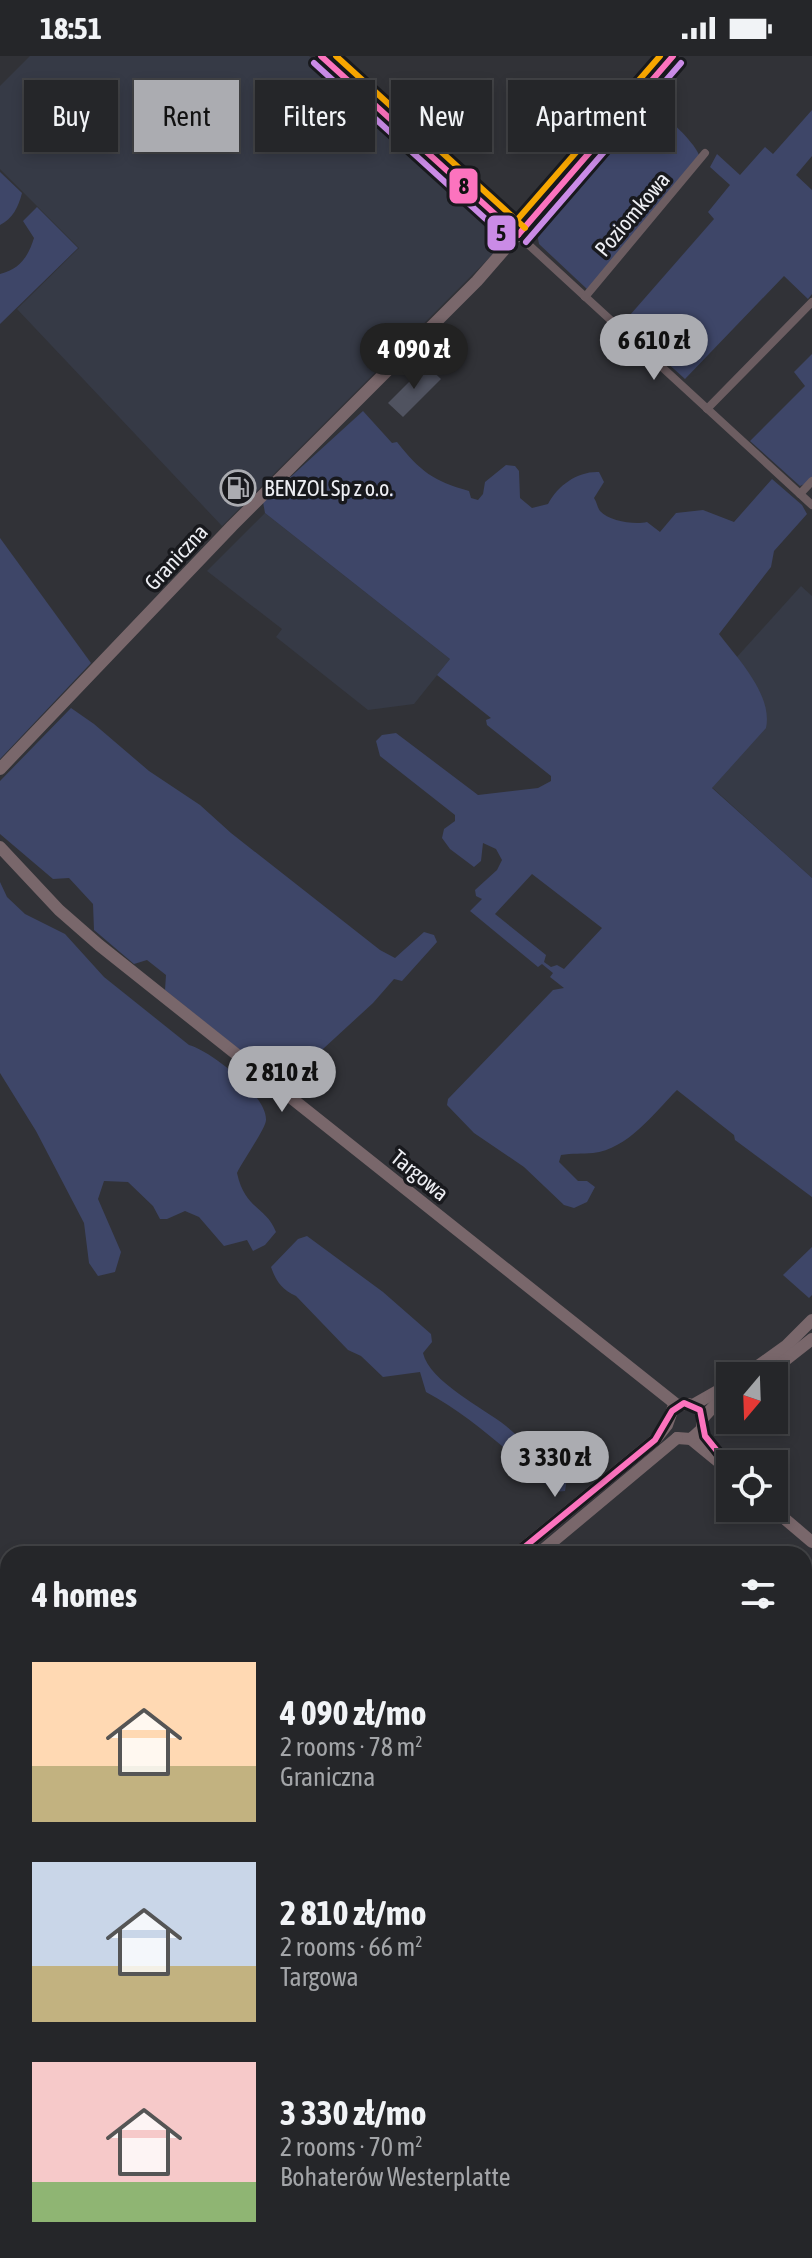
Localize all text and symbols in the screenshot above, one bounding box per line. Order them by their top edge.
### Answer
text: 18:51 [40,11,102,45]
chip: Buy [24,80,118,152]
chip: Rent [134,80,239,152]
chip: Filters [255,80,375,152]
chip: New [391,80,492,152]
chip: Apartment [508,80,675,152]
street label: Poziomkowa [589,166,675,262]
line badge: 8 [448,167,479,205]
text: 8 [459,173,469,199]
line badge: 5 [486,214,517,252]
text: 5 [496,220,506,246]
pin: 6 610 zł [571,314,737,382]
pin: 4 090 zł [331,323,497,391]
text: 6 610 zł [618,325,690,355]
text: 4 090 zł [378,334,450,364]
fuel station icon: BENZOL Sp z o.o. [219,469,257,507]
place label: BENZOL Sp z o.o. [264,475,393,501]
street label: Graniczna [139,519,213,595]
pin: 2 810 zł [199,1046,365,1114]
text: 2 810 zł [246,1057,318,1087]
street label: Targowa [386,1144,454,1206]
north arrow [716,1362,788,1434]
map controls [716,1362,788,1522]
pin: 3 330 zł [472,1431,638,1499]
text: 3 330 zł [519,1442,591,1472]
button: locate [716,1450,788,1522]
icon: filters [736,1572,780,1616]
text: 4 homes [32,1575,137,1614]
text: 4 090 zł/mo [280,1693,426,1732]
icon: home [96,1694,192,1790]
text: 2 rooms · 78 m² [280,1732,422,1762]
text: Graniczna [280,1762,375,1792]
text: 2 810 zł/mo [280,1893,426,1932]
icon: home [96,1894,192,1990]
text: 2 rooms · 66 m² [280,1932,422,1962]
text: Targowa [280,1962,359,1992]
text: 3 330 zł/mo [280,2093,426,2132]
icon: home [96,2094,192,2190]
text: 2 rooms · 70 m² [280,2132,422,2162]
text: Bohaterów Westerplatte [280,2162,511,2192]

